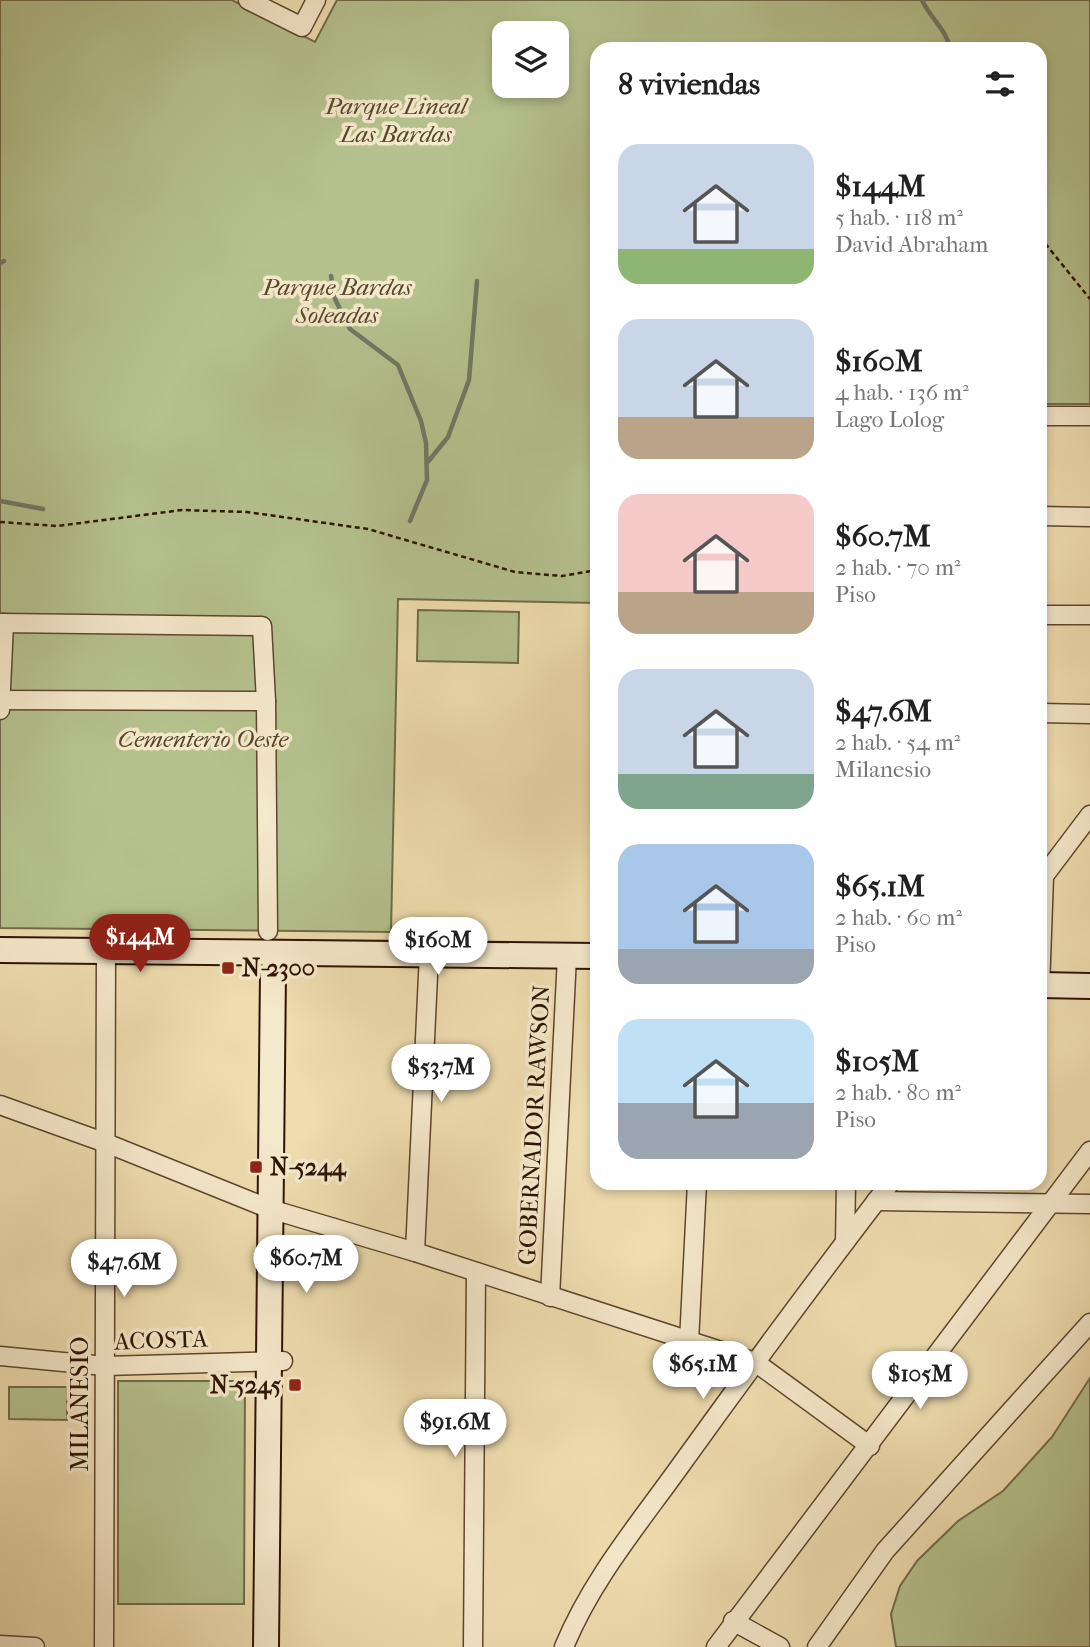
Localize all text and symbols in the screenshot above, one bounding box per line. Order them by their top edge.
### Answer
map controls [492,21,569,98]
button: layers [492,21,569,98]
icon: filters [981,65,1019,103]
text: 8 viviendas [618,67,760,102]
park label: Parque Lineal Las Bardas [324,92,470,148]
text: $144M [835,169,925,204]
icon: home [674,172,758,256]
text: 5 hab. · 118 m² [835,204,963,231]
text: David Abraham [835,231,988,258]
park label: Parque Bardas Soleadas [261,273,412,329]
text: $160M [835,344,922,379]
icon: home [674,347,758,431]
text: 4 hab. · 136 m² [835,379,969,406]
text: Lago Lolog [835,406,944,433]
text: $60.7M [835,519,930,554]
icon: home [674,522,758,606]
text: 2 hab. · 70 m² [835,554,961,581]
text: Piso [835,581,876,608]
text: $47.6M [835,694,932,729]
icon: home [674,697,758,781]
park label: Cementerio Oeste [118,725,289,753]
text: 2 hab. · 54 m² [835,729,960,756]
text: Milanesio [835,756,931,783]
text: $65.1M [835,869,925,904]
icon: home [674,872,758,956]
text: 2 hab. · 60 m² [835,904,962,931]
pin: $144M [91,914,189,974]
pin: $160M [389,918,487,977]
text: $144M [105,923,175,950]
text: $160M [405,926,471,953]
text: Piso [835,931,876,958]
place label: N-2300 [242,954,315,982]
marker: N-2300 [220,960,236,976]
street label: GOBERNADOR RAWSON [513,984,555,1266]
pin: $53.7M [384,1044,498,1104]
text: $105M [835,1044,919,1079]
icon: home [674,1047,758,1131]
text: $53.7M [407,1053,475,1080]
text: 2 hab. · 80 m² [835,1079,961,1106]
text: Piso [835,1106,876,1133]
place label: N-5244 [270,1153,347,1182]
marker: N-5244 [248,1159,264,1175]
pin: $60.7M [249,1236,363,1295]
pin: $47.6M [67,1240,181,1299]
text: $60.7M [269,1244,343,1271]
text: $47.6M [87,1248,161,1275]
street label: ACOSTA [113,1324,209,1356]
street label: MILANESIO [66,1336,94,1472]
pin: $65.1M [646,1342,760,1401]
text: $65.1M [669,1350,737,1377]
pin: $105M [871,1352,969,1411]
text: $105M [888,1360,952,1387]
place label: N-5245 [210,1371,281,1400]
marker: N-5245 [287,1377,303,1393]
pin: $91.6M [398,1400,512,1459]
text: $91.6M [420,1408,490,1435]

